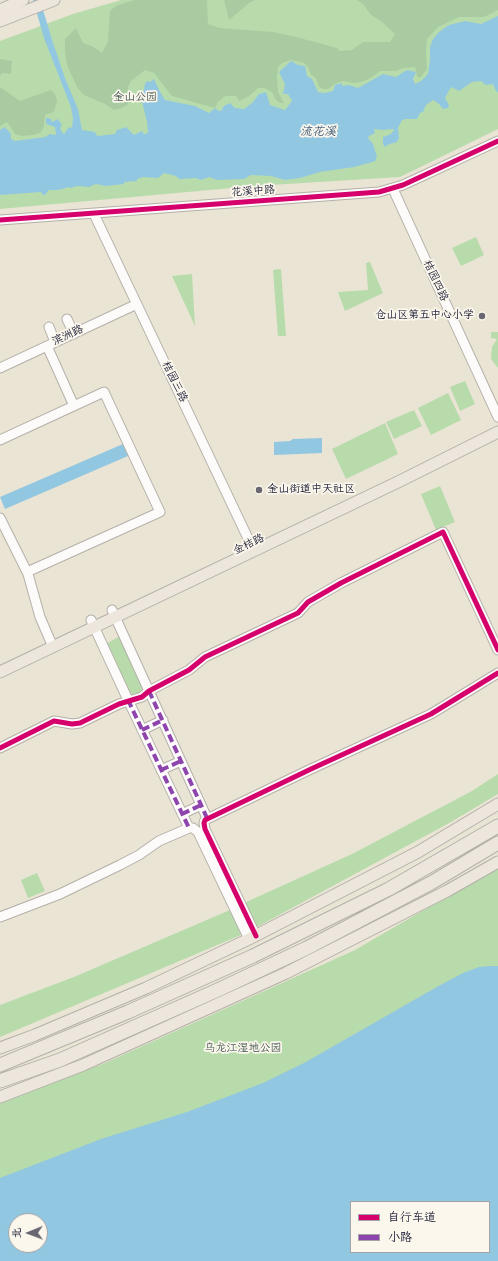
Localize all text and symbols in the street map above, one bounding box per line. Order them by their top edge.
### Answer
park label: 金山公园 [113,91,157,105]
water label: 流花溪 [300,125,336,139]
street label: 花溪中路 [231,184,275,200]
street label: 桔园四路 [420,258,450,304]
place label: 仓山区第五中心小学 [375,309,474,323]
marker: 仓山区第五中心小学 [477,311,487,321]
street label: 滨洲路 [50,323,86,349]
street label: 桔园三路 [158,359,190,405]
place label: 金山街道中天社区 [267,483,355,497]
marker: 金山街道中天社区 [254,485,264,495]
street label: 金桔路 [231,532,267,558]
park label: 乌龙江湿地公园 [205,1042,281,1056]
legend [350,1201,490,1253]
text: 自行车道 [388,1209,436,1226]
north arrow [8,1213,48,1253]
text: 北 [9,1228,24,1239]
text: 小路 [388,1229,412,1246]

